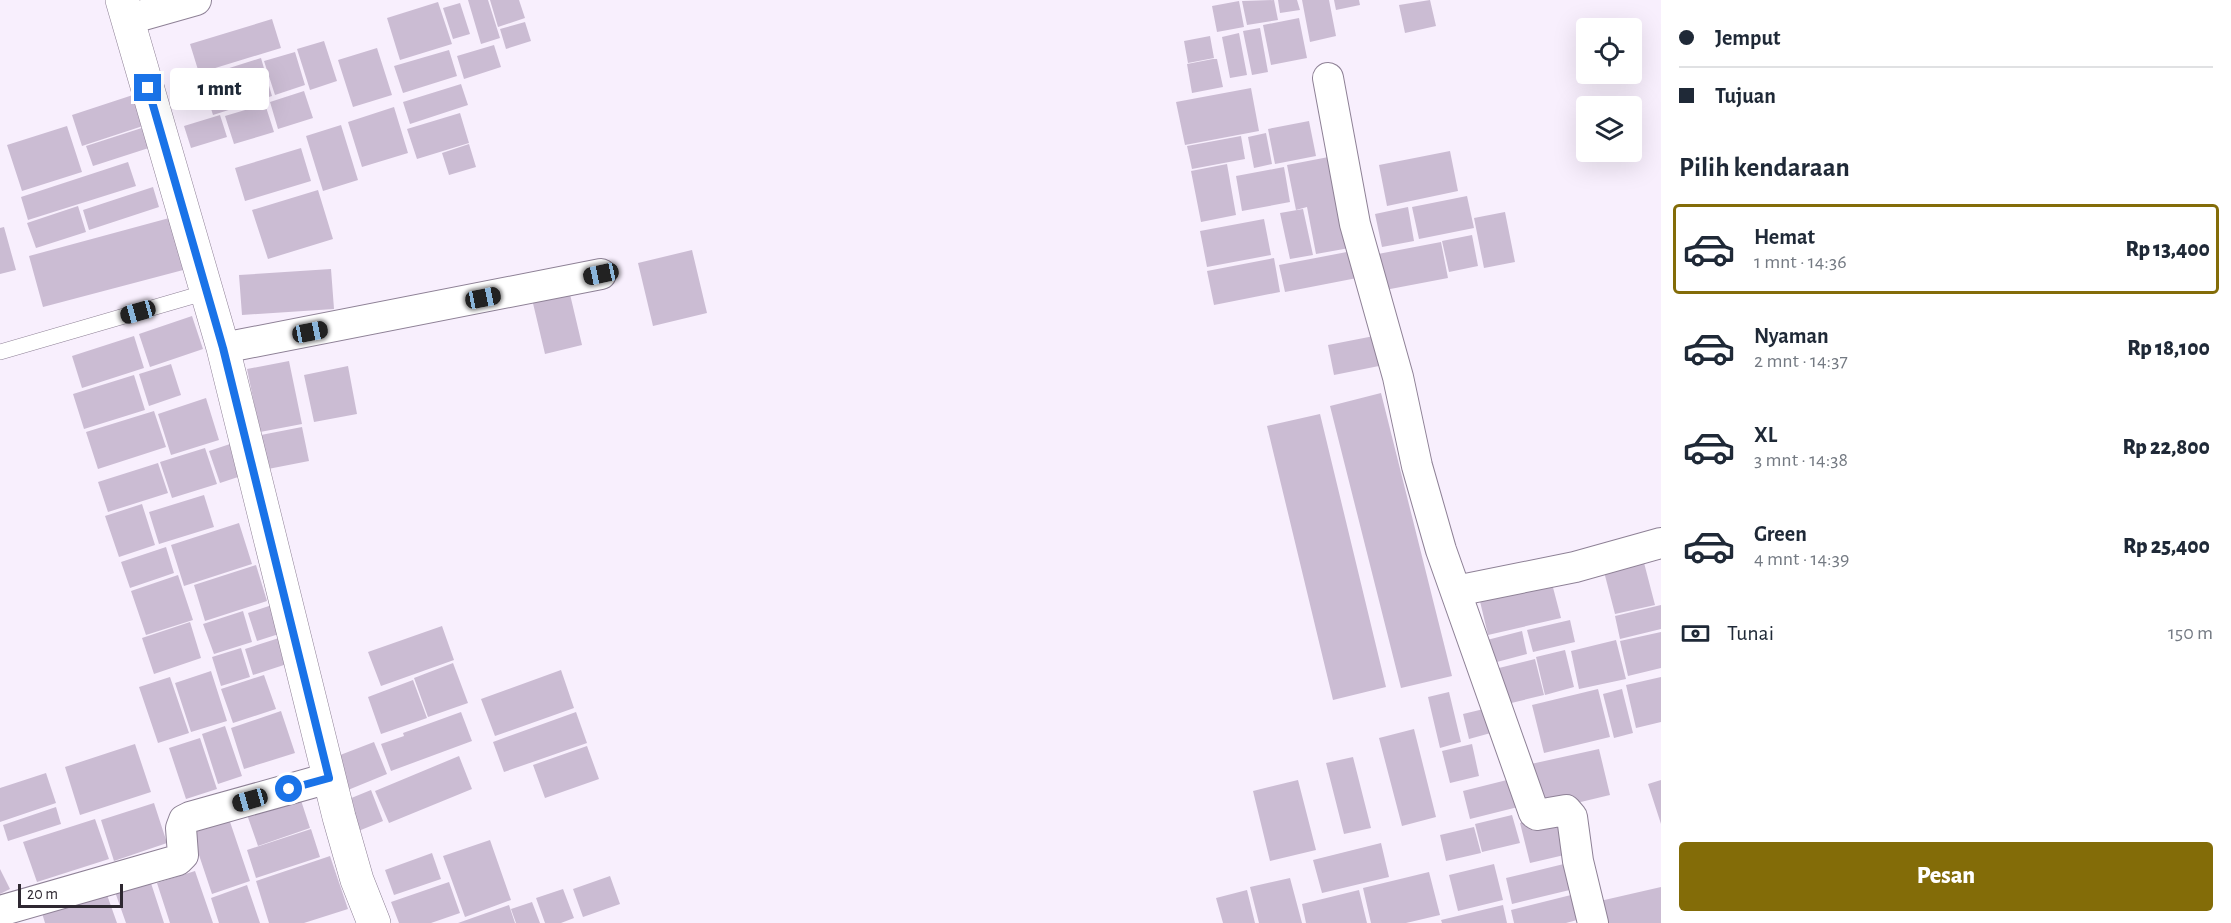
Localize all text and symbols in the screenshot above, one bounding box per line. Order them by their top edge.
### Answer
map controls [1576,18,1642,162]
button: locate [1576,18,1642,84]
text: Jemput [1715,27,1780,49]
callout: 1 mnt [169,67,268,109]
route end [134,74,161,101]
text: 1 mnt [197,79,242,99]
text: Tujuan [1715,85,1776,107]
button: layers [1576,96,1642,162]
text: Pilih kendaraan [1679,154,1850,181]
icon: car [1682,222,1736,276]
text: Hemat [1754,226,1815,248]
text: Rp 13,400 [2125,238,2210,260]
text: 1 mnt · 14:36 [1754,252,1847,272]
car [582,261,620,287]
car [464,286,502,310]
car [118,298,158,326]
car [291,320,329,344]
icon: car [1682,321,1736,375]
text: Nyaman [1754,325,1829,347]
text: Rp 18,100 [2127,337,2210,359]
text: 2 mnt · 14:37 [1754,351,1848,371]
icon: car [1682,420,1736,474]
text: XL [1754,424,1777,446]
text: Rp 22,800 [2122,436,2210,458]
text: 3 mnt · 14:38 [1754,450,1848,470]
icon: car [1682,519,1736,573]
text: Green [1754,523,1807,545]
text: Rp 25,400 [2123,535,2210,557]
text: 4 mnt · 14:39 [1754,549,1849,569]
icon: cash [1679,617,1712,650]
text: Tunai [1727,622,1774,644]
text: 150 m [2168,623,2213,643]
route start [275,775,302,802]
car [230,786,270,814]
button: Pesan [1679,842,2213,911]
scale bar [18,881,123,908]
text: 20 m [27,886,58,902]

